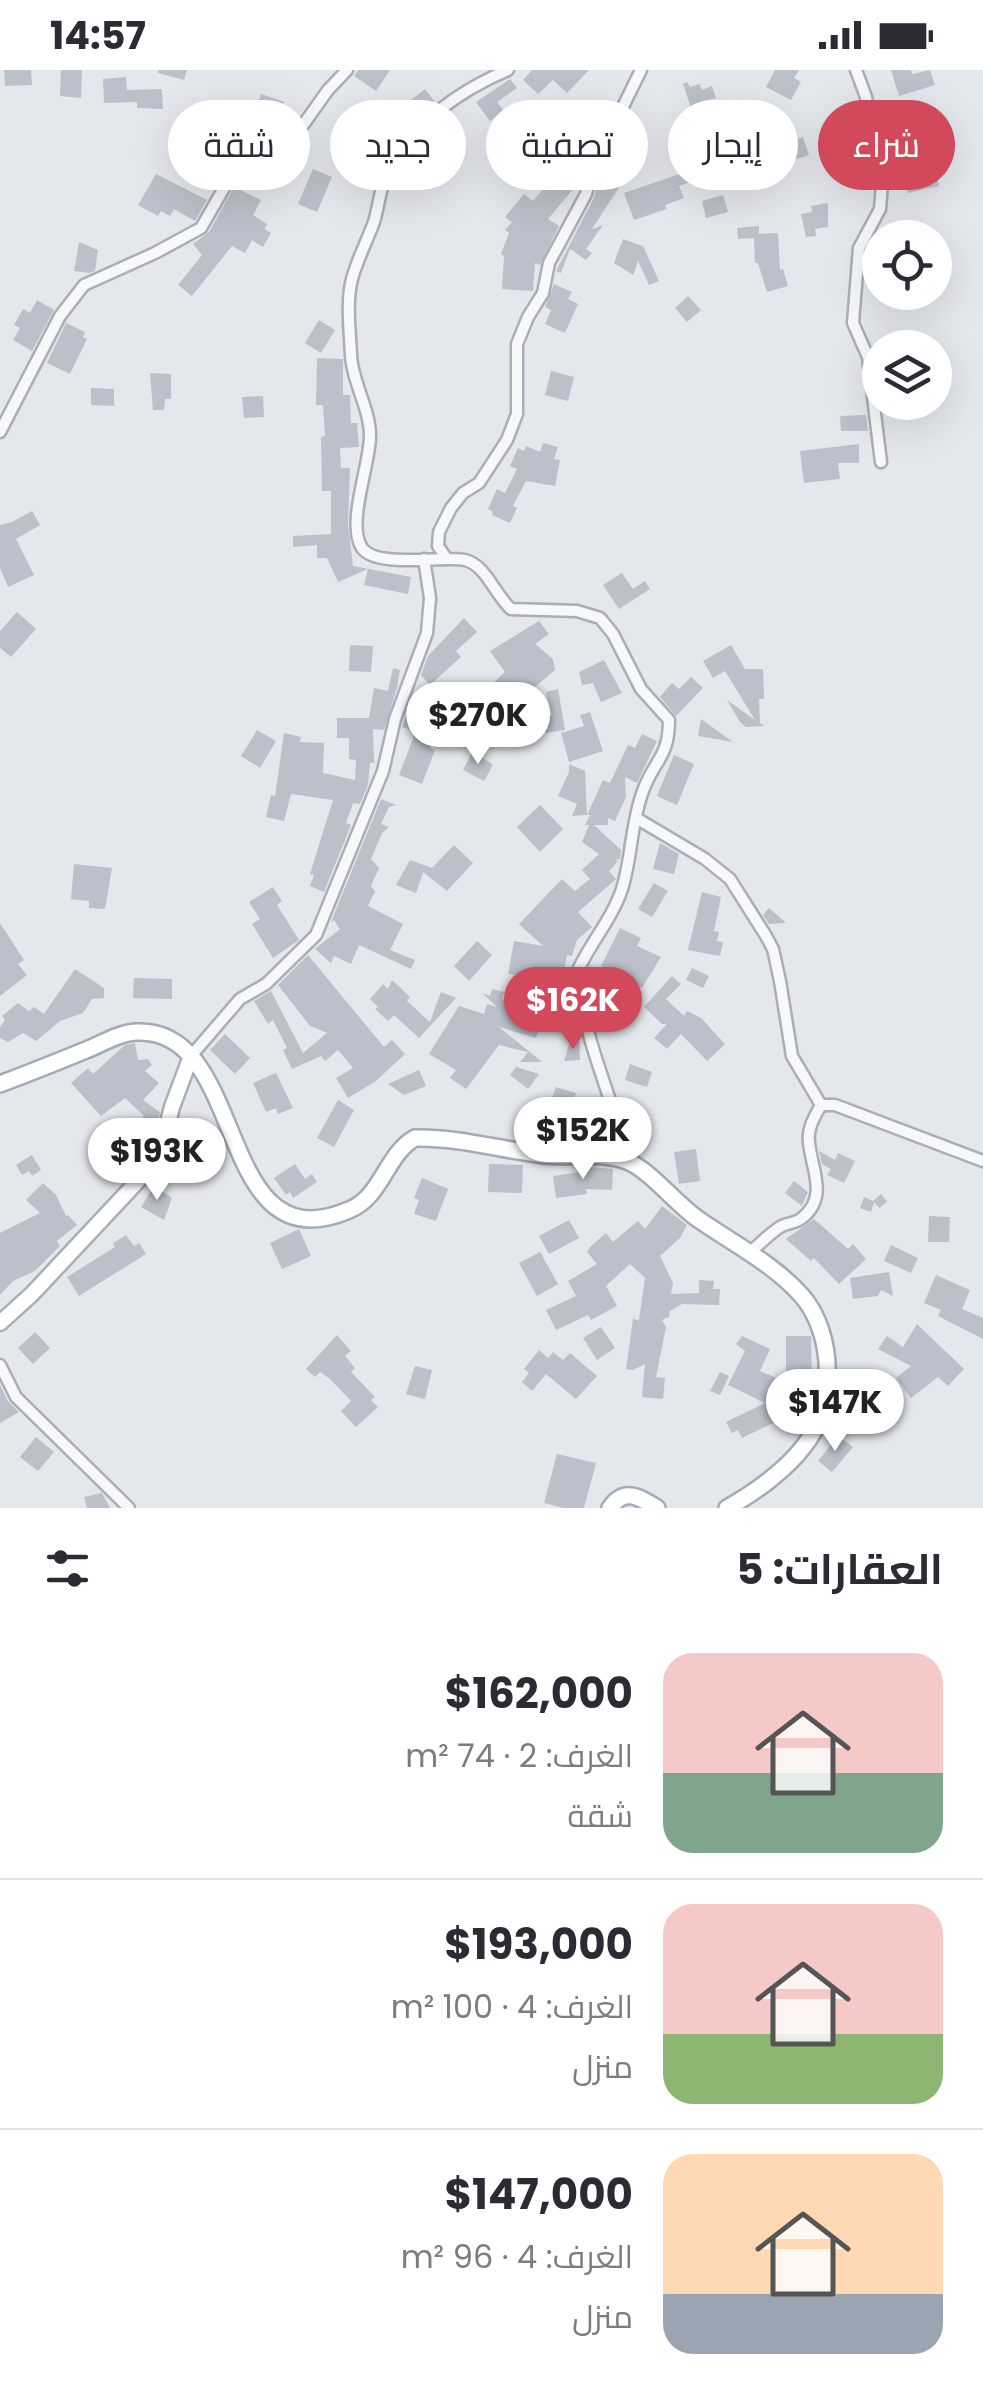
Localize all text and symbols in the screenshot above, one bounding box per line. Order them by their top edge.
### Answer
text: 14:57 [50,9,146,62]
chip: شقة [168,100,310,190]
chip: جديد [330,100,466,190]
chip: تصفية [486,100,648,190]
chip: إيجار [668,100,798,190]
chip: شراء [818,100,955,190]
map controls [862,220,952,420]
button: locate [862,220,952,310]
button: layers [862,330,952,420]
pin: $270K [408,682,548,767]
text: $270K [428,692,528,737]
pin: $162K [503,967,643,1052]
text: $162K [526,977,620,1022]
pin: $152K [513,1097,653,1182]
text: $152K [536,1107,630,1152]
pin: $193K [87,1118,227,1203]
text: $193K [110,1128,204,1173]
pin: $147K [765,1369,905,1454]
text: $147K [788,1379,882,1424]
text: العقارات: 5 [736,1540,943,1599]
icon: filters [40,1541,95,1596]
text: $162,000 [445,1664,633,1723]
icon: home [743,1693,863,1813]
text: الغرف: 2 · 74 m² [405,1733,633,1778]
text: شقة [568,1793,633,1838]
text: $193,000 [444,1915,633,1974]
icon: home [743,1944,863,2064]
text: الغرف: 4 · 100 m² [391,1984,633,2029]
text: منزل [572,2044,633,2089]
text: $147,000 [444,2165,633,2224]
icon: home [743,2194,863,2314]
text: الغرف: 4 · 96 m² [401,2234,633,2279]
text: منزل [572,2294,633,2339]

